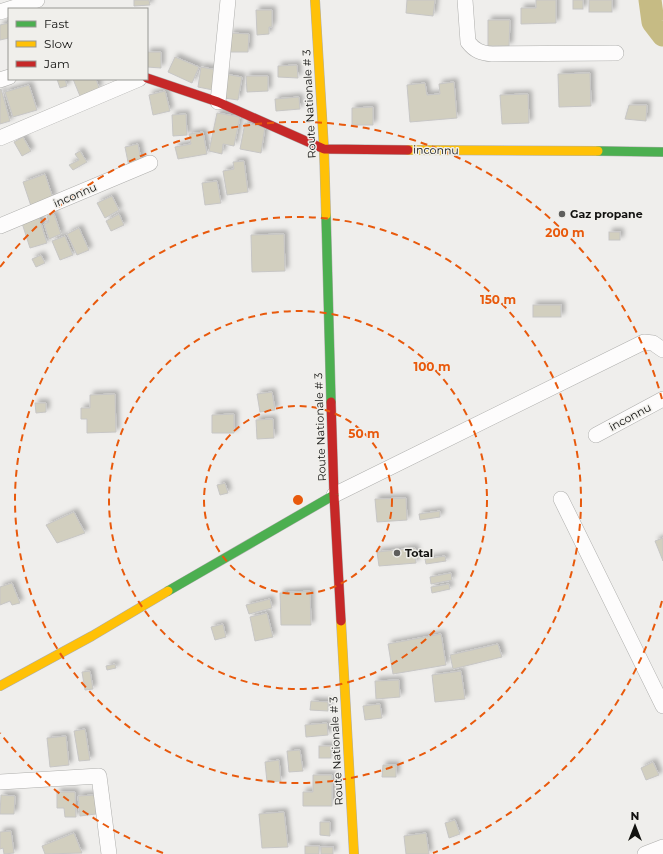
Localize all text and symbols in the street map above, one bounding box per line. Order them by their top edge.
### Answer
legend [8,8,148,80]
text: Fast [44,16,69,31]
text: Slow [44,36,73,51]
street label: Route Nationale # 3 [299,49,319,159]
text: Jam [43,56,70,71]
street label: inconnu [413,143,459,157]
street label: inconnu [51,180,99,210]
place label: Gaz propane [570,207,643,221]
marker: Gaz propane [557,209,567,219]
text: 200 m [545,225,585,240]
text: 150 m [480,292,516,307]
text: 100 m [414,359,450,374]
street label: Route Nationale # 3 [311,372,329,482]
street label: inconnu [607,400,653,434]
text: 50 m [348,426,380,441]
centre of rings [291,493,305,507]
place label: Total [405,546,433,560]
marker: Total [392,548,402,558]
street label: Route Nationale # 3 [326,696,346,806]
north arrow [615,806,655,846]
text: N [631,809,639,823]

